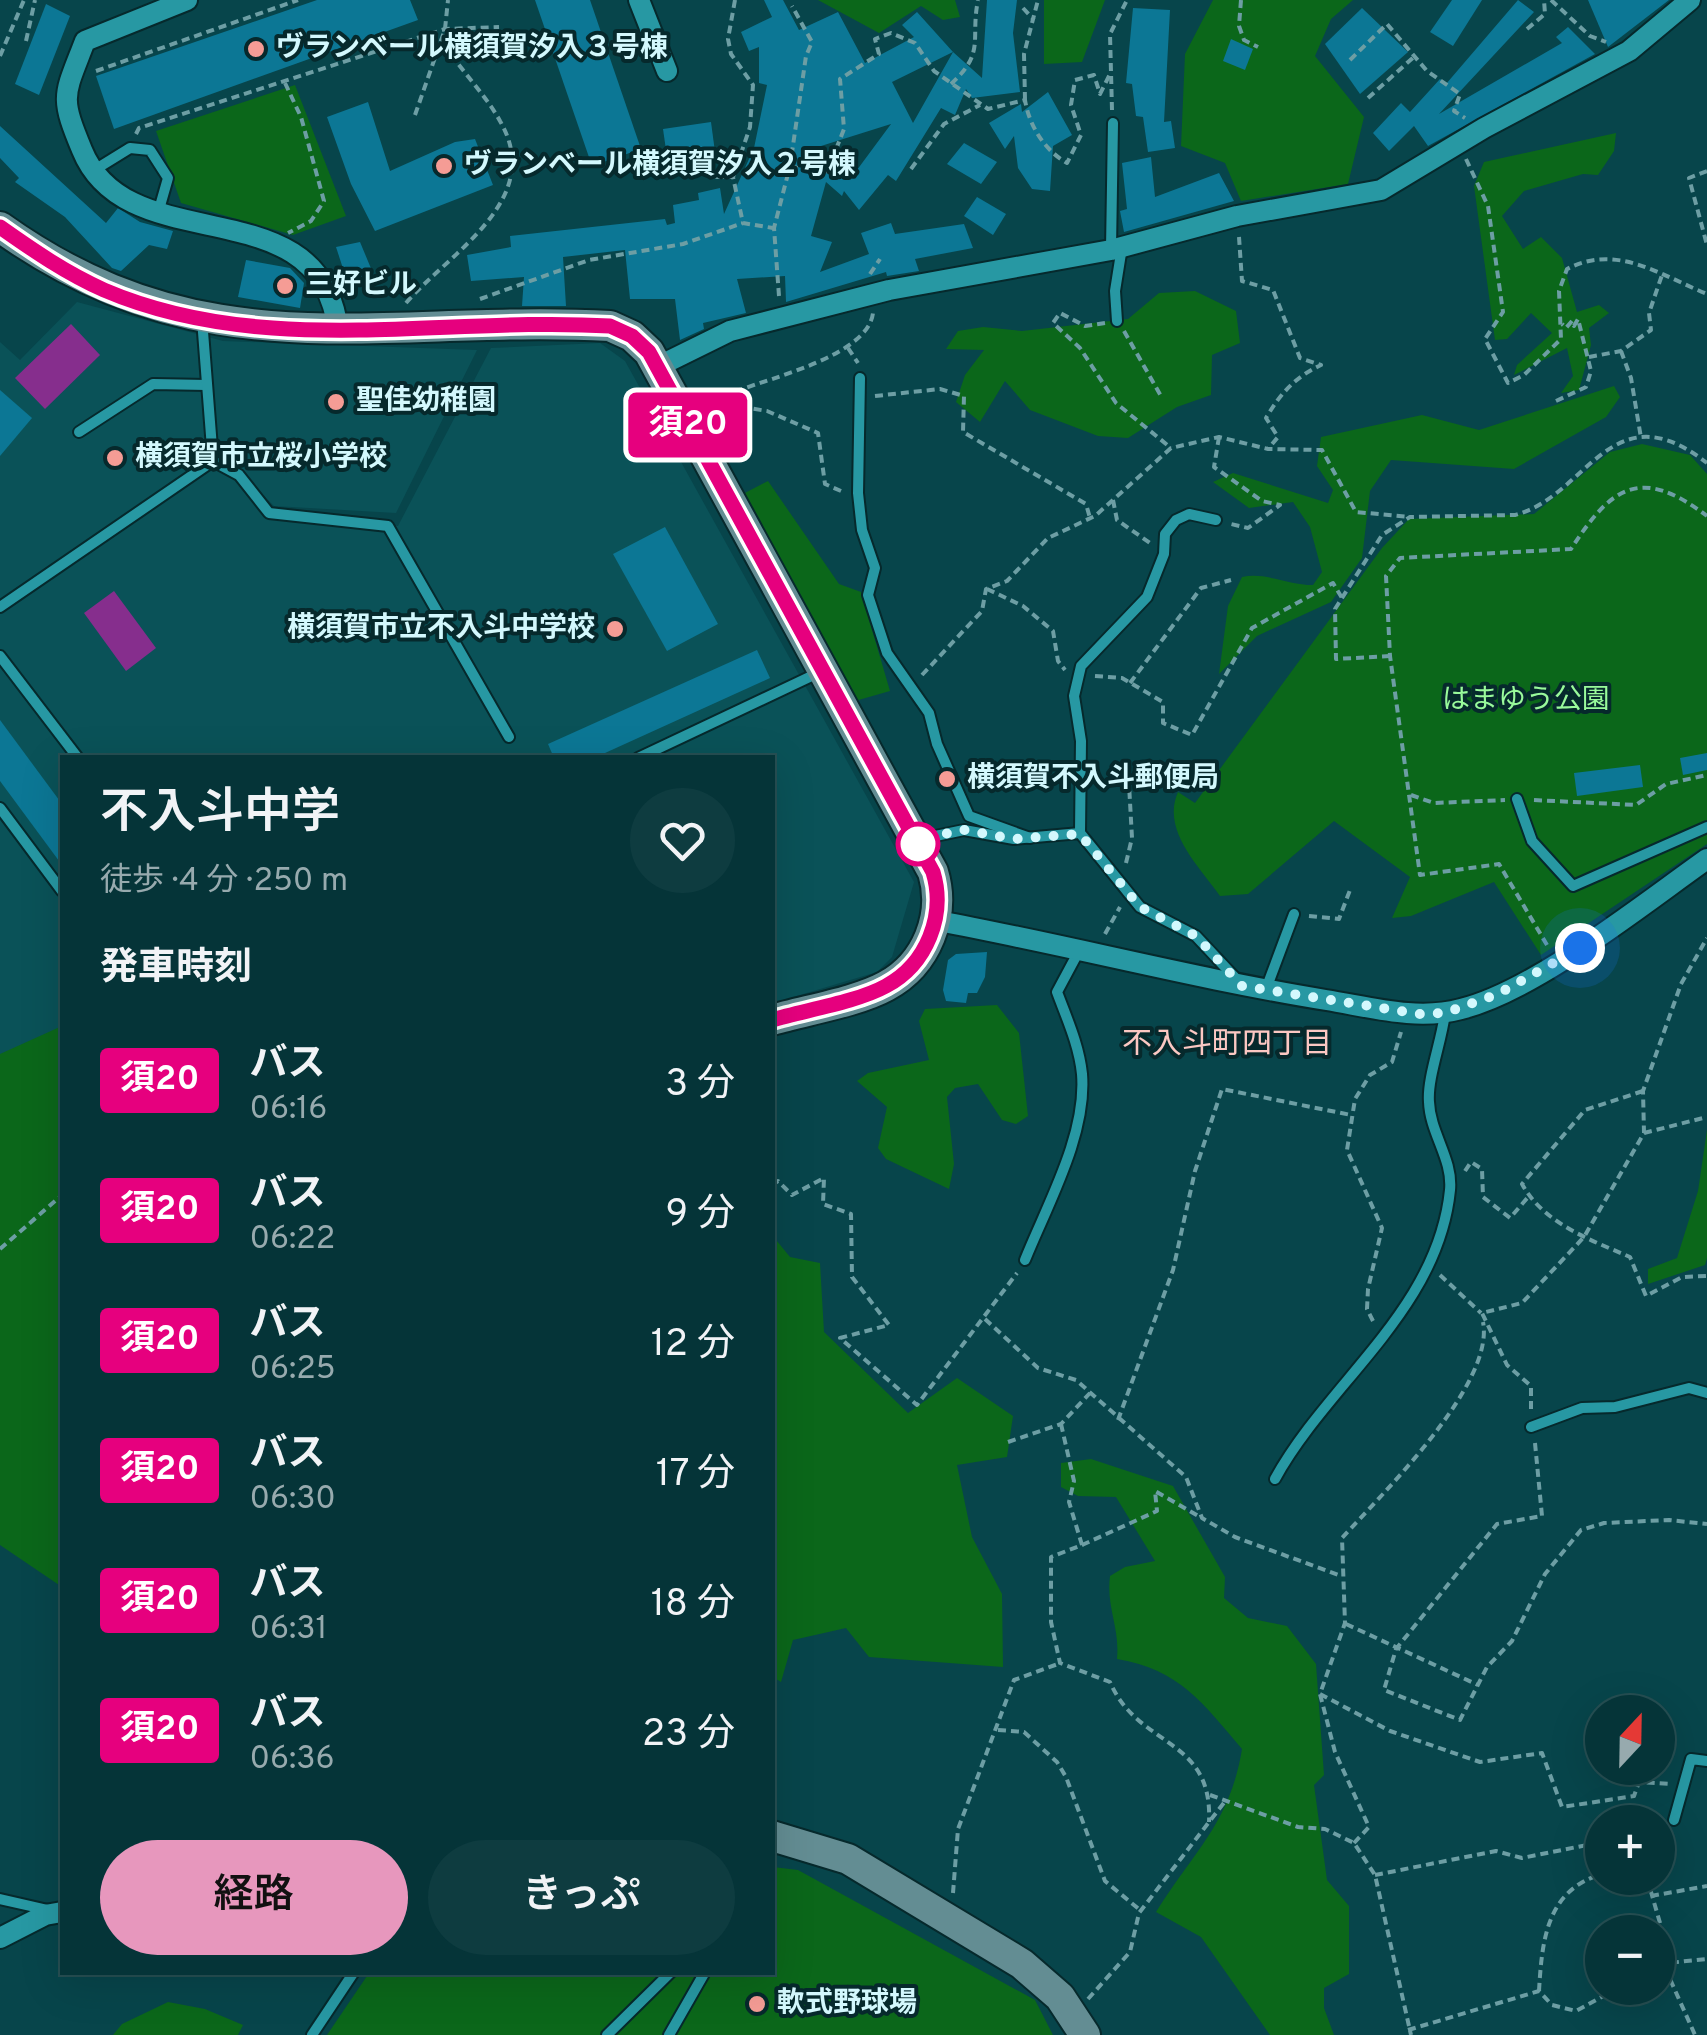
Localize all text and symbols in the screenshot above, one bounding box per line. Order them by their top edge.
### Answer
place label: ヴランベール横須賀汐入３号棟 [276,31,668,67]
marker: ヴランベール横須賀汐入３号棟 [245,38,267,60]
place label: ヴランベール横須賀汐入２号棟 [464,148,856,184]
marker: ヴランベール横須賀汐入２号棟 [433,155,455,177]
place label: 三好ビル [305,268,417,304]
marker: 三好ビル [274,275,296,297]
place label: 聖佳幼稚園 [356,384,496,420]
marker: 聖佳幼稚園 [325,391,347,413]
line badge: 須20 [630,392,746,458]
text: 須20 [648,403,728,447]
place label: 横須賀市立桜小学校 [135,440,387,476]
marker: 横須賀市立桜小学校 [104,447,126,469]
place label: 横須賀市立不入斗中学校 [287,611,595,647]
marker: 横須賀市立不入斗中学校 [604,618,626,640]
park label: はまゆう公園 [1442,683,1610,719]
place label: 横須賀不入斗郵便局 [967,761,1219,797]
marker: 横須賀不入斗郵便局 [936,768,958,790]
text: 不入斗中学 [100,785,340,845]
button: heart [630,788,735,893]
unlabelled marker [897,823,939,865]
text: 徒歩 · 4 分 · 250 m [100,862,348,902]
your location [1555,923,1605,973]
text: 発車時刻 [100,945,252,994]
district label: 不入斗町四丁目 [1122,1027,1332,1064]
text: バス [249,1041,325,1090]
text: 須20 [120,1058,199,1102]
text: 3 分 [665,1061,735,1110]
text: 06:16 [249,1090,327,1130]
text: バス [249,1171,325,1220]
text: 須20 [120,1188,199,1232]
text: 9 分 [665,1191,735,1240]
text: 06:22 [249,1220,335,1260]
text: バス [249,1301,325,1350]
text: 須20 [120,1318,199,1362]
text: 12 分 [651,1321,735,1370]
text: 06:25 [249,1350,336,1390]
text: バス [249,1431,325,1480]
text: 須20 [120,1448,199,1492]
text: 17 分 [656,1451,735,1500]
text: 06:30 [249,1480,336,1520]
text: バス [249,1561,325,1610]
text: 須20 [120,1578,199,1622]
text: 18 分 [651,1581,735,1630]
text: 06:31 [249,1610,327,1650]
text: バス [249,1691,325,1740]
north arrow [1585,1695,1675,1785]
map controls [1585,1695,1675,2005]
text: 須20 [120,1708,199,1752]
text: 23 分 [642,1711,735,1760]
text: 06:36 [249,1740,335,1780]
button: + [1585,1805,1675,1895]
button: 経路 [100,1840,408,1955]
button: きっぷ [428,1840,735,1955]
button: − [1585,1915,1675,2005]
place label: 軟式野球場 [777,1986,917,2022]
marker: 軟式野球場 [746,1993,768,2015]

